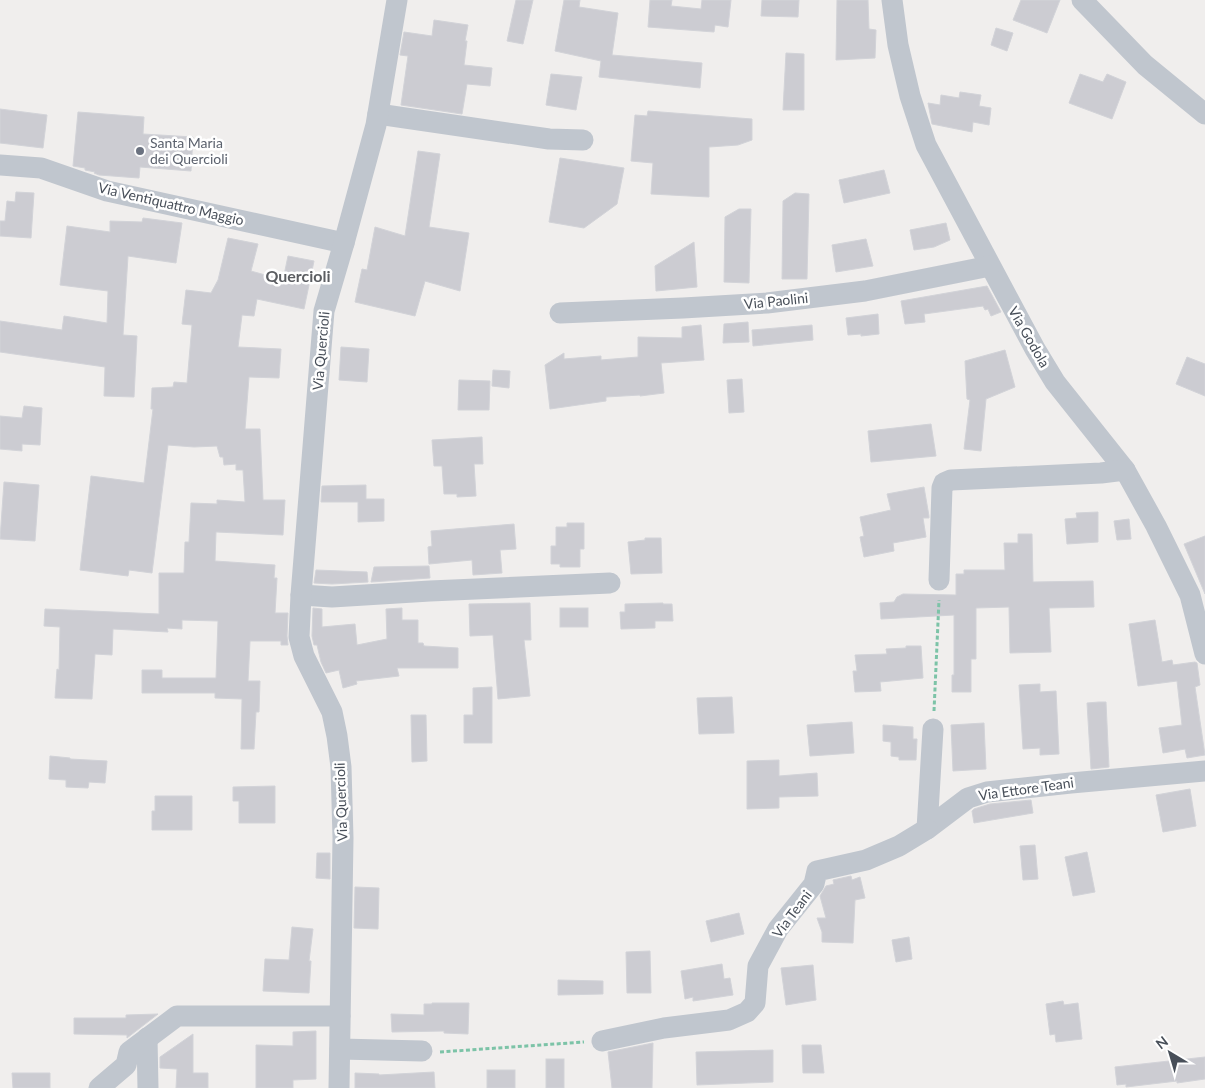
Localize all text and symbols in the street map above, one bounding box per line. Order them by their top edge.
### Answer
place label: Santa Maria dei Quercioli [150,134,228,167]
marker: Santa Maria dei Quercioli [134,145,146,157]
street label: Via Ventiquattro Maggio [97,178,246,229]
district label: Quercioli [265,266,331,285]
street label: Via Paolini [743,289,809,312]
street label: Via Godola [1005,303,1054,370]
street label: Via Quercioli [309,311,332,391]
street label: Via Quercioli [331,762,350,842]
street label: Via Ettore Teani [977,773,1075,804]
street label: Via Teani [768,887,815,941]
north arrow [1145,1028,1195,1078]
text: N [1152,1032,1171,1052]

